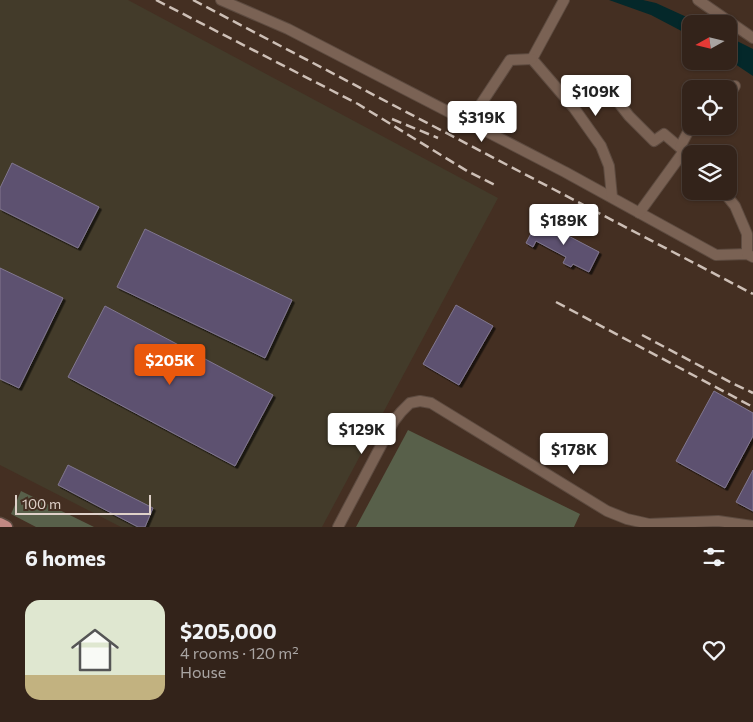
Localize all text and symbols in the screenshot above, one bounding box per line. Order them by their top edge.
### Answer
north arrow [682,15,738,70]
map controls [682,15,737,200]
pin: $109K [561,74,631,117]
button: locate [682,80,737,135]
text: $109K [572,81,620,100]
pin: $319K [447,100,517,143]
text: $319K [459,107,505,126]
button: layers [682,145,737,200]
pin: $189K [529,204,599,246]
text: $189K [540,210,588,229]
pin: $205K [135,344,205,386]
text: $205K [145,350,195,369]
pin: $129K [327,412,397,455]
text: $129K [339,419,385,438]
pin: $178K [539,432,609,475]
text: $178K [551,439,597,458]
scale bar [15,492,151,515]
text: 100 m [22,495,61,512]
icon: filters [700,543,728,571]
text: 6 homes [25,545,106,570]
text: $205,000 [180,618,277,643]
icon: home [65,620,125,680]
icon: heart [700,636,728,664]
text: 4 rooms · 120 m² [180,643,299,662]
text: House [180,662,226,681]

